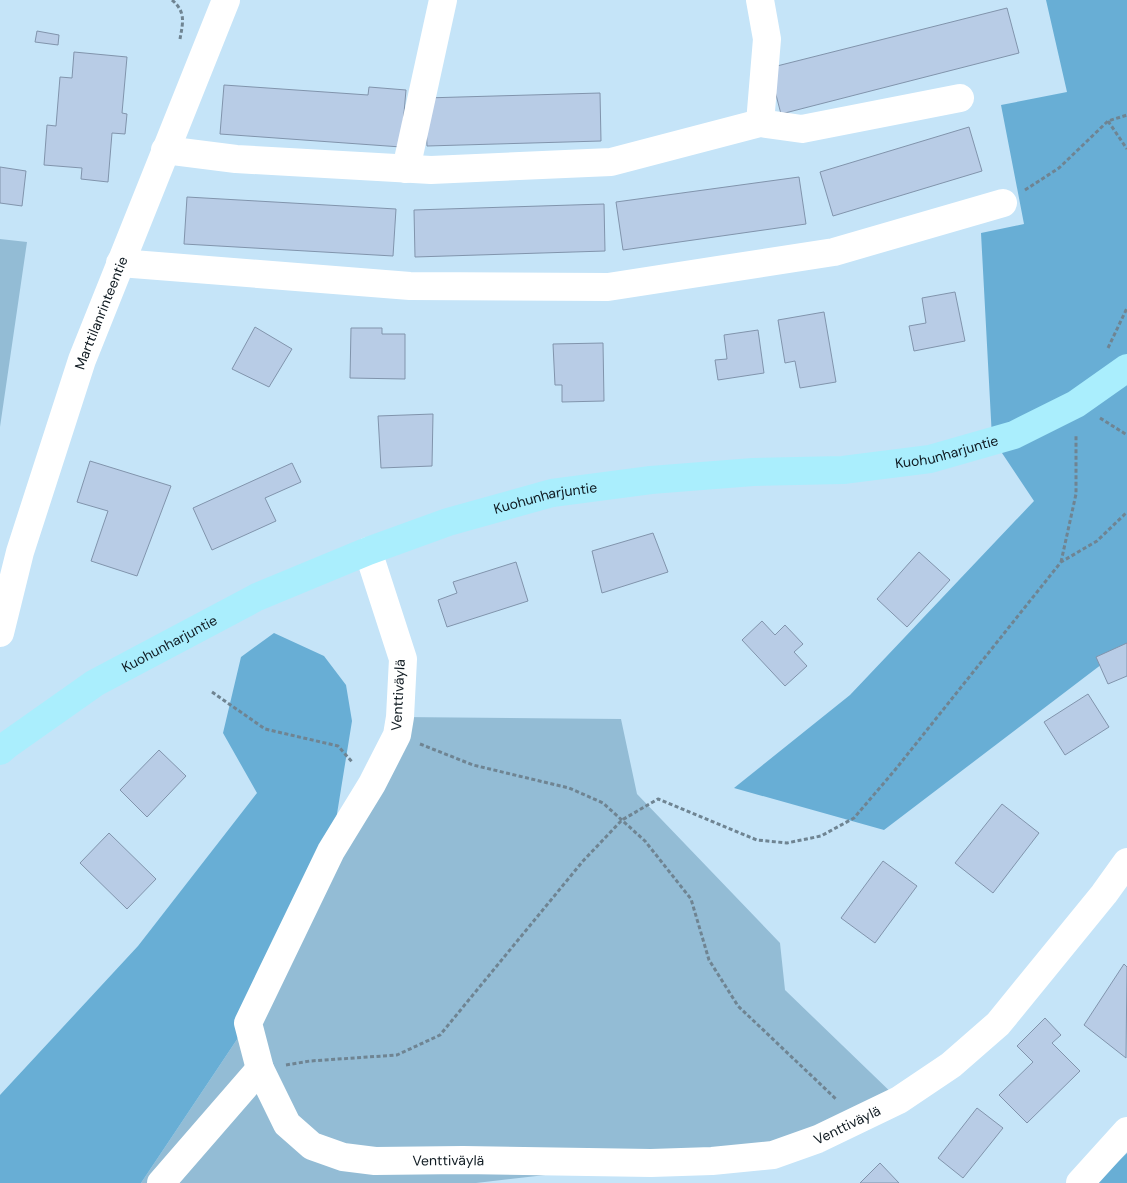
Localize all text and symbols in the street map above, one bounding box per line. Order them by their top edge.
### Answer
street label: Marttilanrinteentie [71,254,132,372]
street label: Kuohunharjuntie [894,431,1000,472]
street label: Kuohunharjuntie [491,478,598,518]
street label: Kuohunharjuntie [118,611,220,676]
street label: Venttiväylä [387,659,409,731]
street label: Venttiväylä [811,1101,883,1149]
street label: Venttiväylä [412,1151,484,1170]

